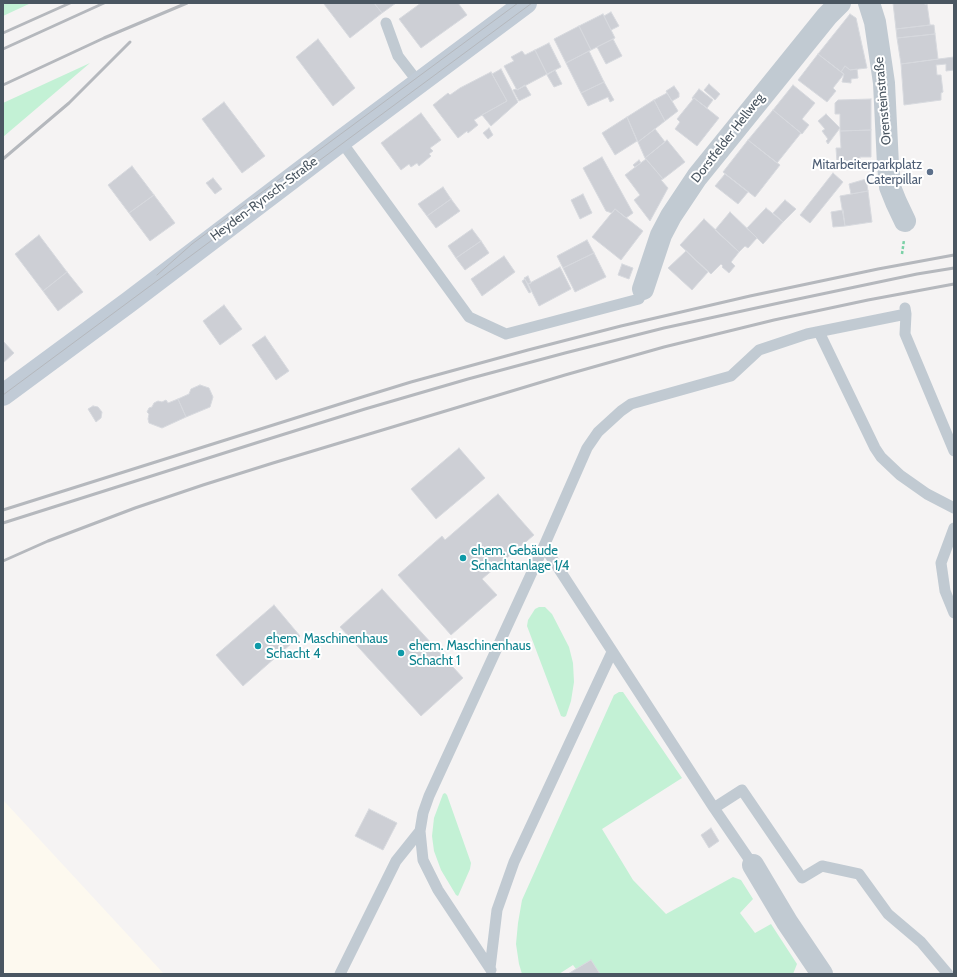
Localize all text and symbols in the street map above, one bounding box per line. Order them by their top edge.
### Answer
street label: Orensteinstraße [871,56,895,146]
street label: Dorstfelder Hellweg [688,90,768,186]
street label: Heyden-Rynsch-Straße [207,154,321,244]
place label: Mitarbeiterparkplatz Caterpillar [812,157,922,188]
marker: Mitarbeiterparkplatz Caterpillar [925,167,935,177]
place label: ehem. Gebäude Schachtanlage 1/4 [471,543,569,574]
marker: ehem. Gebäude Schachtanlage 1/4 [458,553,468,563]
place label: ehem. Maschinenhaus Schacht 4 [266,631,388,662]
place label: ehem. Maschinenhaus Schacht 1 [409,638,531,669]
marker: ehem. Maschinenhaus Schacht 4 [253,641,263,651]
marker: ehem. Maschinenhaus Schacht 1 [396,648,406,658]

